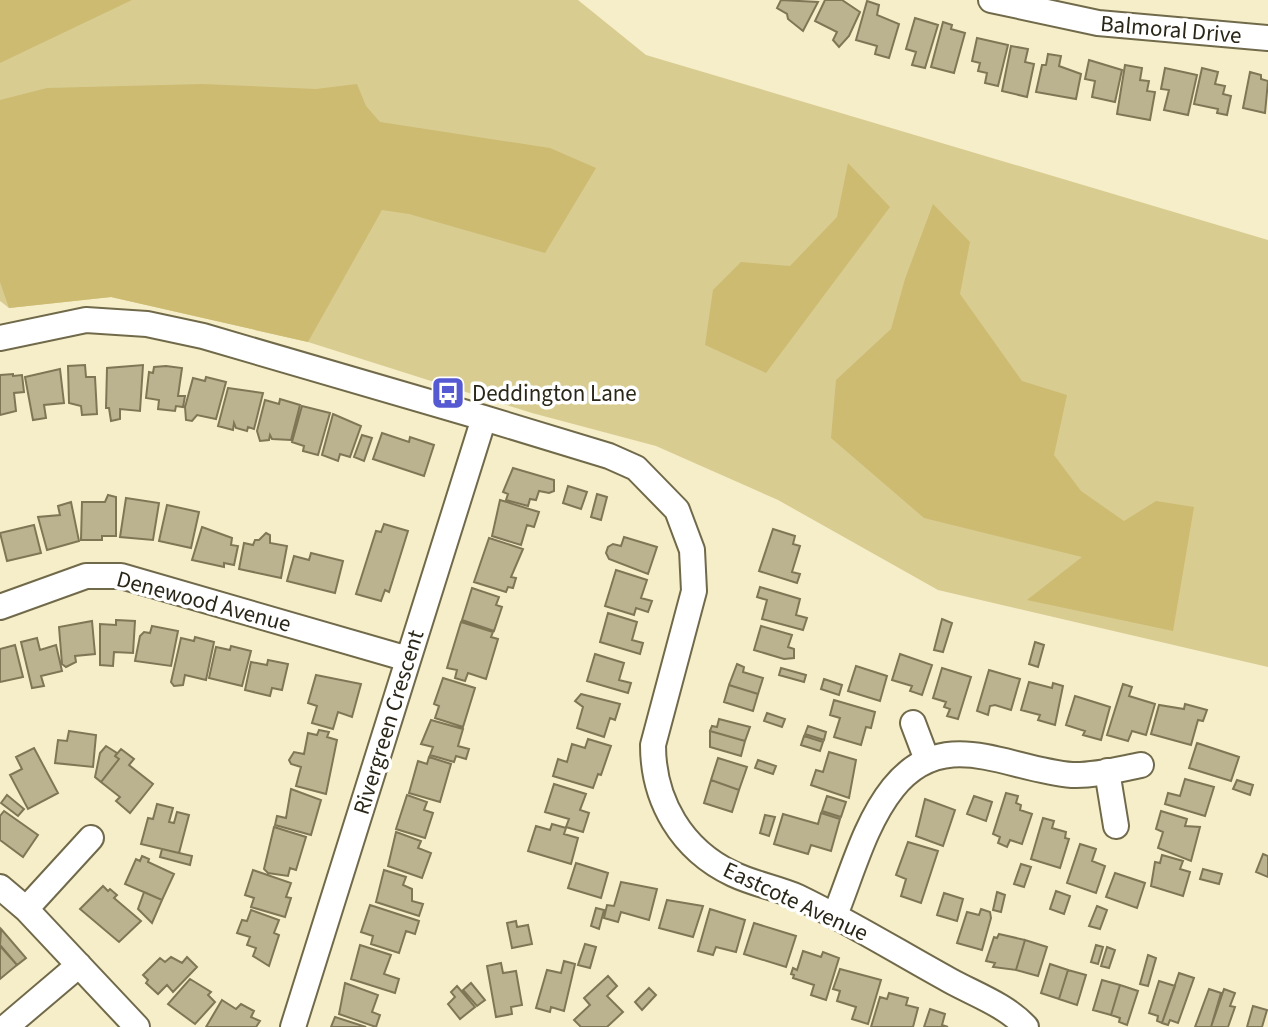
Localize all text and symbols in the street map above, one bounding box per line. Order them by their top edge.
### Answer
street label: Balmoral Drive [1099,7,1243,52]
bus stop icon: Deddington Lane [429,374,467,412]
place label: Deddington Lane [472,377,637,410]
street label: Denewood Avenue [113,562,295,641]
street label: Rivergreen Crescent [345,626,432,819]
street label: Eastcote Avenue [718,853,874,950]

